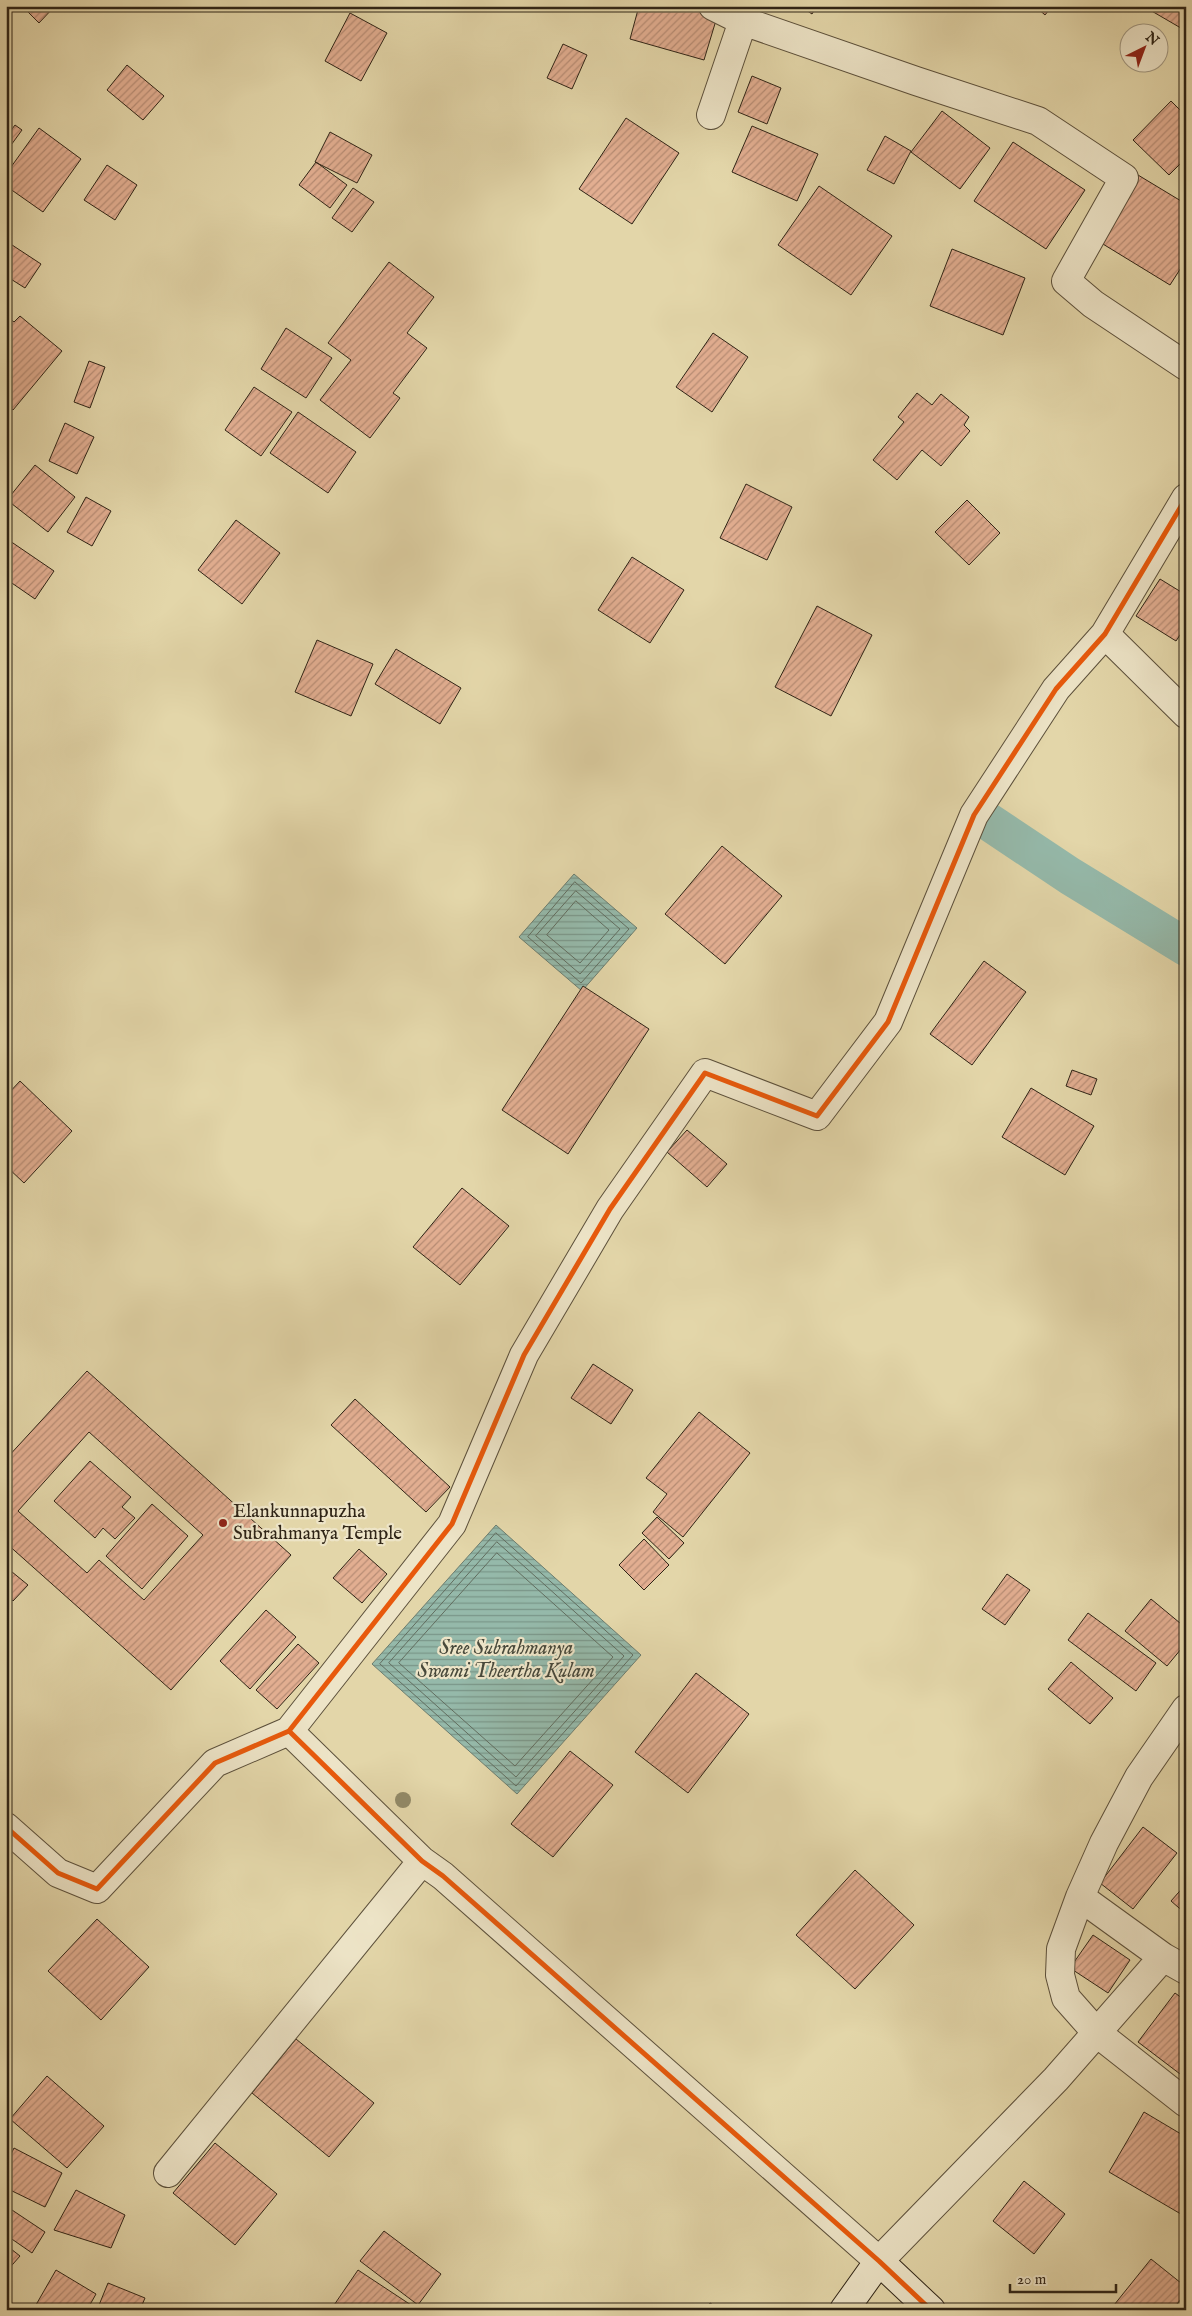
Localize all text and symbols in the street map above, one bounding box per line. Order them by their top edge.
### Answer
north arrow [1120,22,1170,72]
text: N [1141,28,1163,50]
place label: Elankunnapuzha Subrahmanya Temple [233,1500,402,1546]
marker: Elankunnapuzha Subrahmanya Temple [217,1517,229,1529]
water label: Sree Subrahmanya Swami Theertha Kulam [417,1636,595,1684]
scale bar [1010,2261,1116,2293]
text: 20 m [1017,2270,1047,2289]

